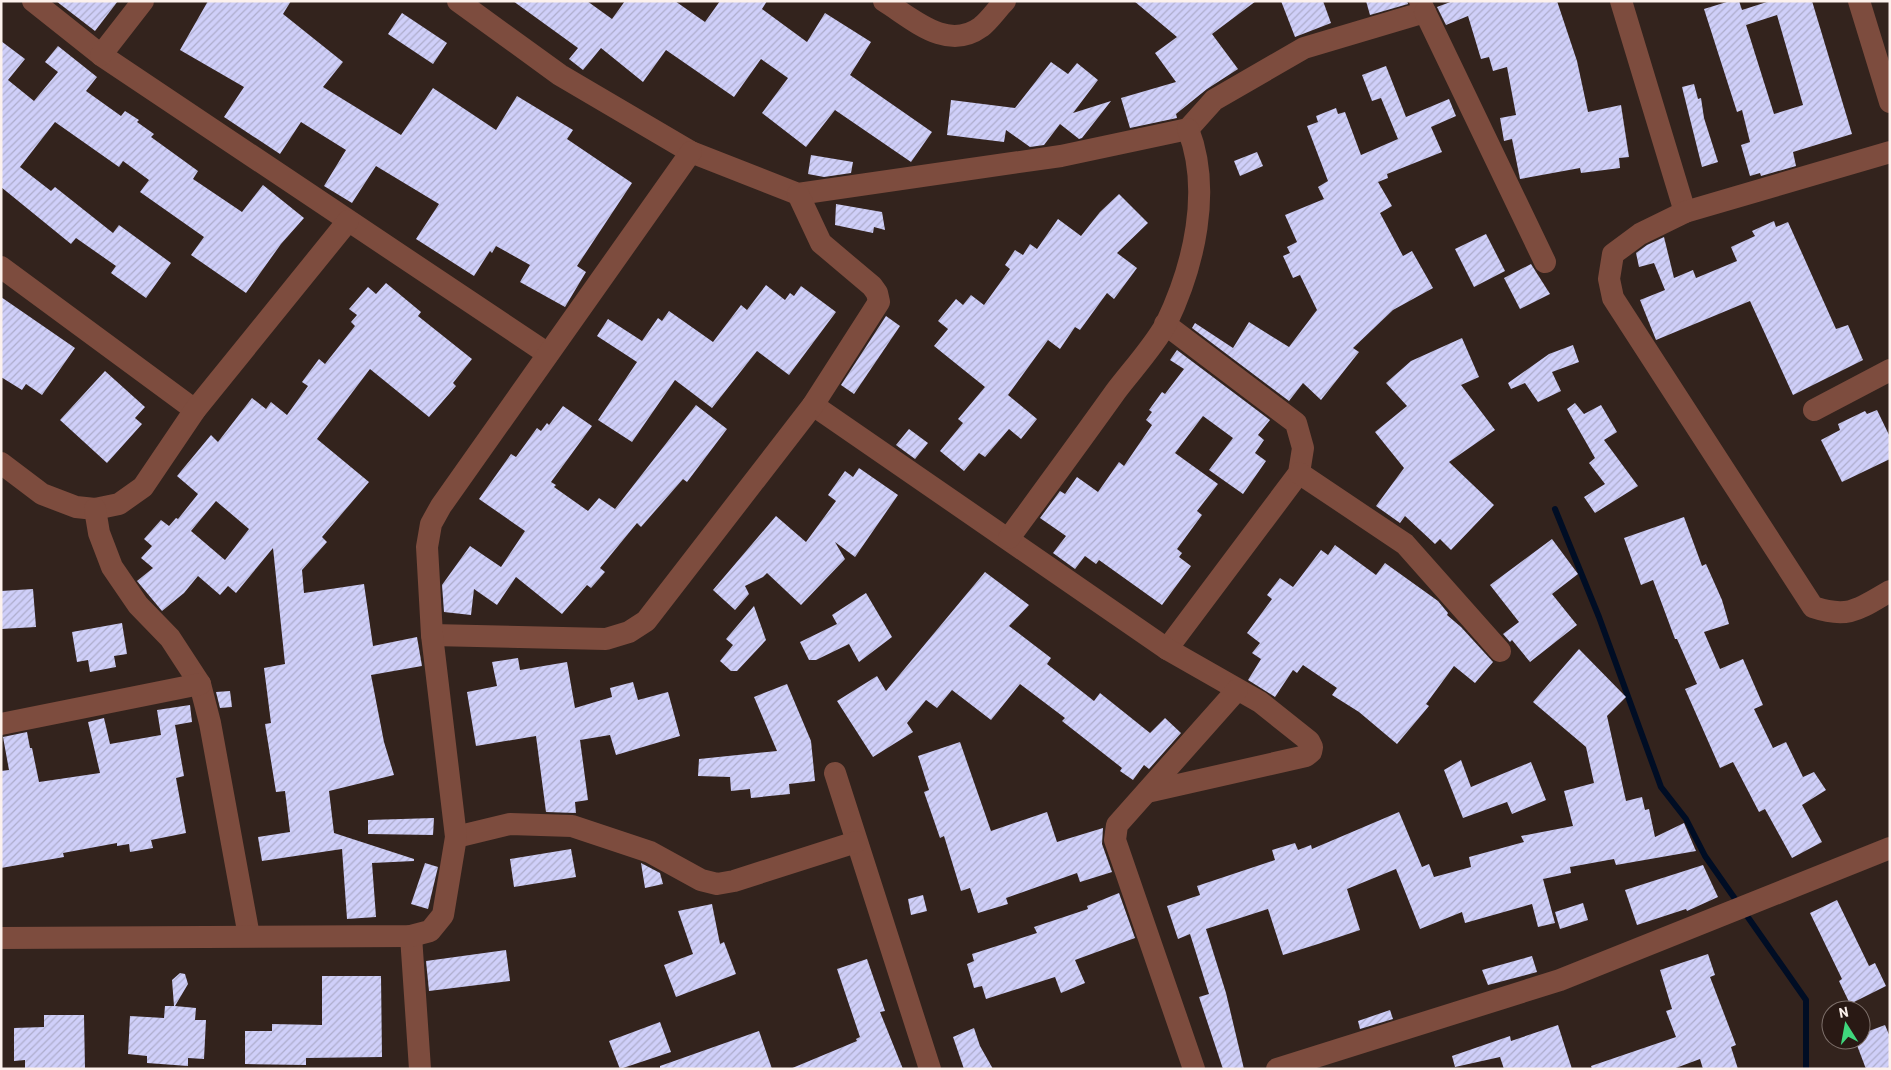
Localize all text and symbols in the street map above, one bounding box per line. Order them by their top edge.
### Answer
north arrow [1821,1000,1871,1050]
text: N [1837,1003,1850,1021]

